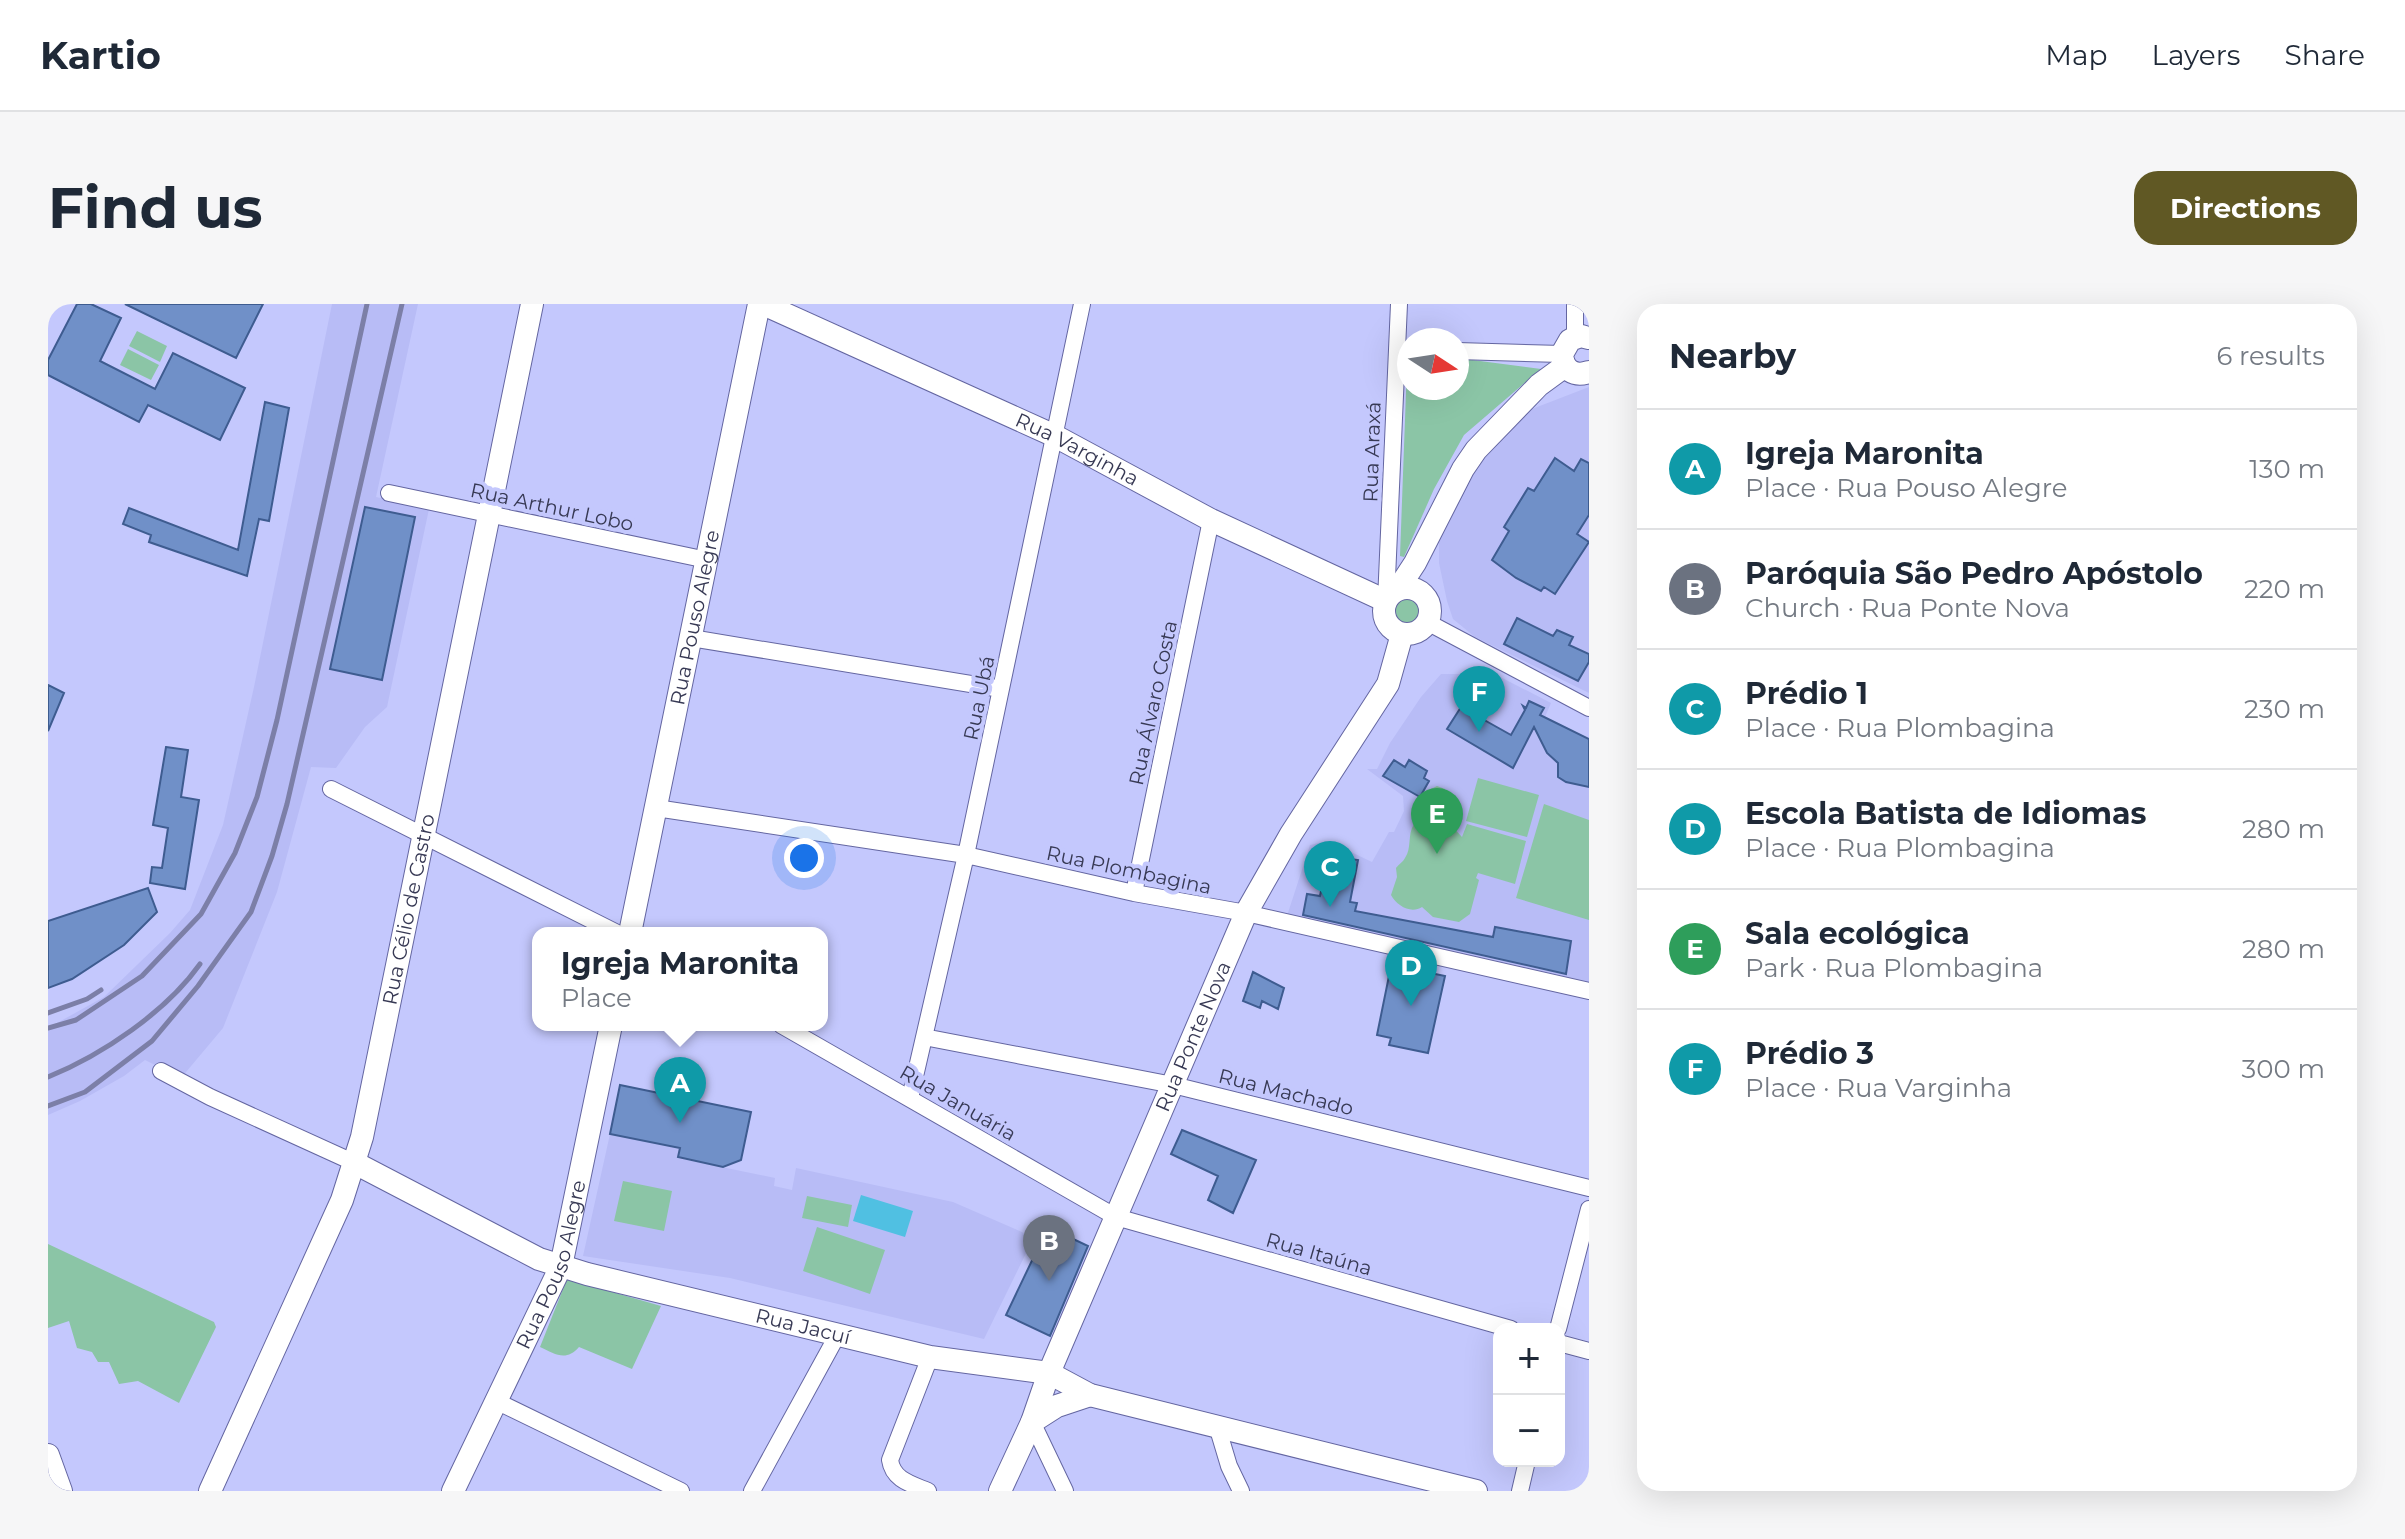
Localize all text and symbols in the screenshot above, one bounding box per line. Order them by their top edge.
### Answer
text: Kartio [40,32,161,79]
text: Map [2045,38,2108,72]
text: Layers [2152,38,2241,72]
text: Share [2285,38,2365,72]
button: Directions [2134,171,2357,245]
text: Find us [48,174,262,242]
north arrow [1397,328,1469,400]
text: Nearby [1669,335,1796,377]
text: 6 results [2216,340,2325,372]
street label: Rua Araxá [1358,401,1386,503]
street label: Rua Varginha [1012,408,1143,491]
text: Igreja Maronita [1745,435,1984,472]
text: A [1685,453,1705,485]
text: 130 m [2249,453,2325,485]
text: Place · Rua Pouso Alegre [1745,472,2068,504]
street label: Rua Arthur Lobo [468,478,636,536]
street label: Rua Pouso Alegre [665,528,724,707]
text: Paróquia São Pedro Apóstolo [1745,555,2203,592]
text: B [1685,573,1705,605]
text: 220 m [2244,573,2325,605]
text: Church · Rua Ponte Nova [1745,592,2070,624]
street label: Rua Álvaro Costa [1124,618,1182,788]
street label: Rua Ubá [958,653,1000,743]
pin: F [1453,666,1505,732]
text: Prédio 1 [1745,675,1868,712]
text: C [1686,693,1704,725]
text: 230 m [2244,693,2325,725]
text: Place · Rua Plombagina [1745,712,2055,744]
pin: E [1411,788,1463,854]
text: Escola Batista de Idiomas [1745,795,2147,832]
street label: Rua Célio de Castro [377,812,440,1007]
text: D [1684,813,1706,845]
text: 280 m [2242,813,2325,845]
text: Place · Rua Plombagina [1745,832,2055,864]
your location [784,838,824,878]
street label: Rua Plombagina [1044,841,1214,899]
pin: C [1304,841,1356,907]
text: Sala ecológica [1745,915,1970,952]
popup [532,927,828,1031]
text: E [1686,933,1704,965]
text: 280 m [2242,933,2325,965]
pin: D [1385,940,1437,1006]
text: Igreja Maronita [561,945,799,982]
text: Park · Rua Plombagina [1745,952,2043,984]
street label: Rua Ponte Nova [1150,958,1236,1115]
text: Place [561,982,632,1014]
text: Prédio 3 [1745,1035,1874,1072]
text: F [1687,1053,1703,1085]
text: 300 m [2242,1053,2325,1085]
pin: A [654,1057,706,1123]
street label: Rua Januária [895,1060,1021,1146]
street label: Rua Machado [1216,1064,1356,1120]
text: Place · Rua Varginha [1745,1072,2012,1104]
street label: Rua Pouso Alegre [511,1178,591,1353]
pin: B [1023,1215,1075,1281]
street label: Rua Itaúna [1263,1227,1375,1281]
street label: Rua Jacuí [753,1303,854,1350]
map controls [1493,1323,1565,1467]
button: + [1493,1323,1565,1395]
button: − [1493,1395,1565,1467]

